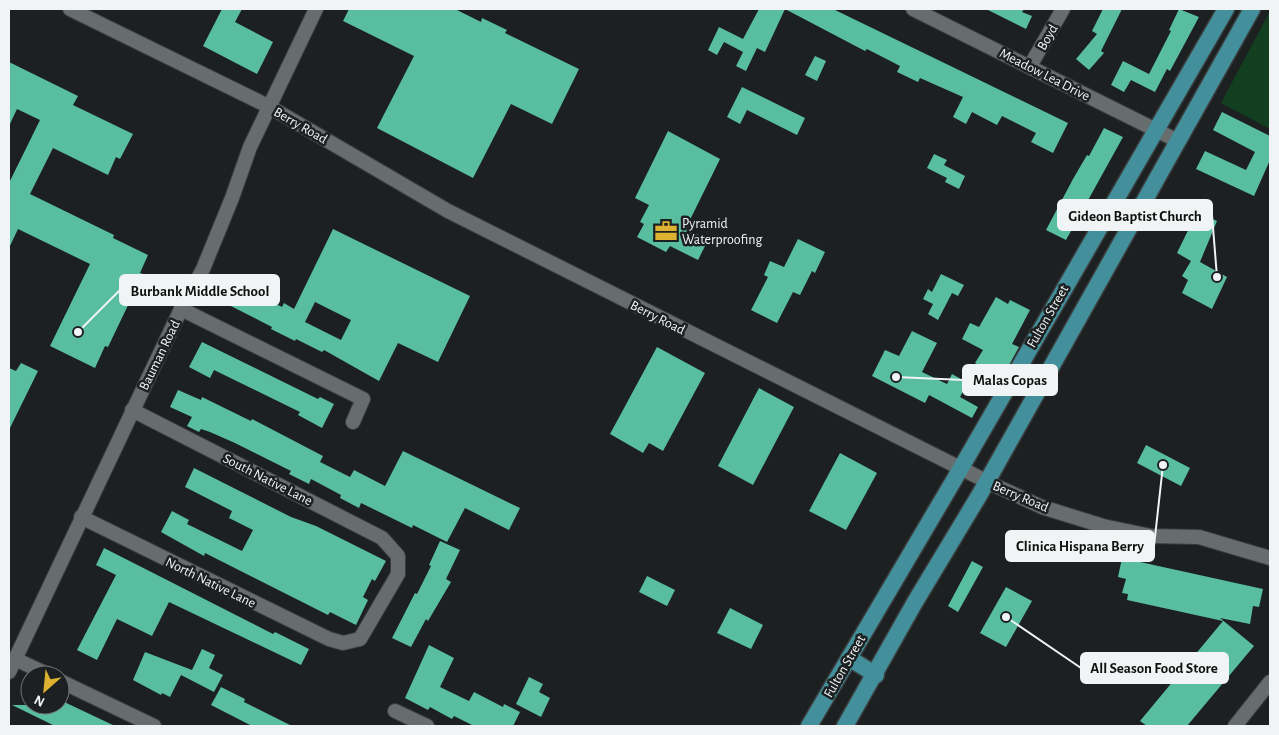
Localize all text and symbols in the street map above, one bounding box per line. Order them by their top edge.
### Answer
street label: Boyd [1035,22,1061,53]
street label: Meadow Lea Drive [997,46,1092,104]
street label: Berry Road [271,105,330,147]
callout: Gideon Baptist Church [1058,200,1212,230]
text: Gideon Baptist Church [1068,209,1202,224]
place label: Pyramid Waterproofing [682,217,762,247]
office icon: Pyramid Waterproofing [653,218,679,244]
callout: Burbank Middle School [120,275,279,305]
street label: Fulton Street [1024,282,1072,350]
text: Burbank Middle School [131,284,269,299]
street label: Berry Road [628,298,687,338]
street label: Bauman Road [137,318,183,393]
callout: Malas Copas [963,365,1057,395]
text: Malas Copas [973,373,1047,388]
street label: South Native Lane [221,451,315,508]
street label: Berry Road [991,479,1051,515]
callout: Clinica Hispana Berry [1006,531,1154,561]
text: Clinica Hispana Berry [1016,539,1144,554]
street label: North Native Lane [163,555,258,611]
street label: Fulton Street [821,632,869,700]
callout: All Season Food Store [1081,653,1228,683]
text: All Season Food Store [1090,661,1218,676]
north arrow [20,665,70,715]
text: N [32,692,47,709]

